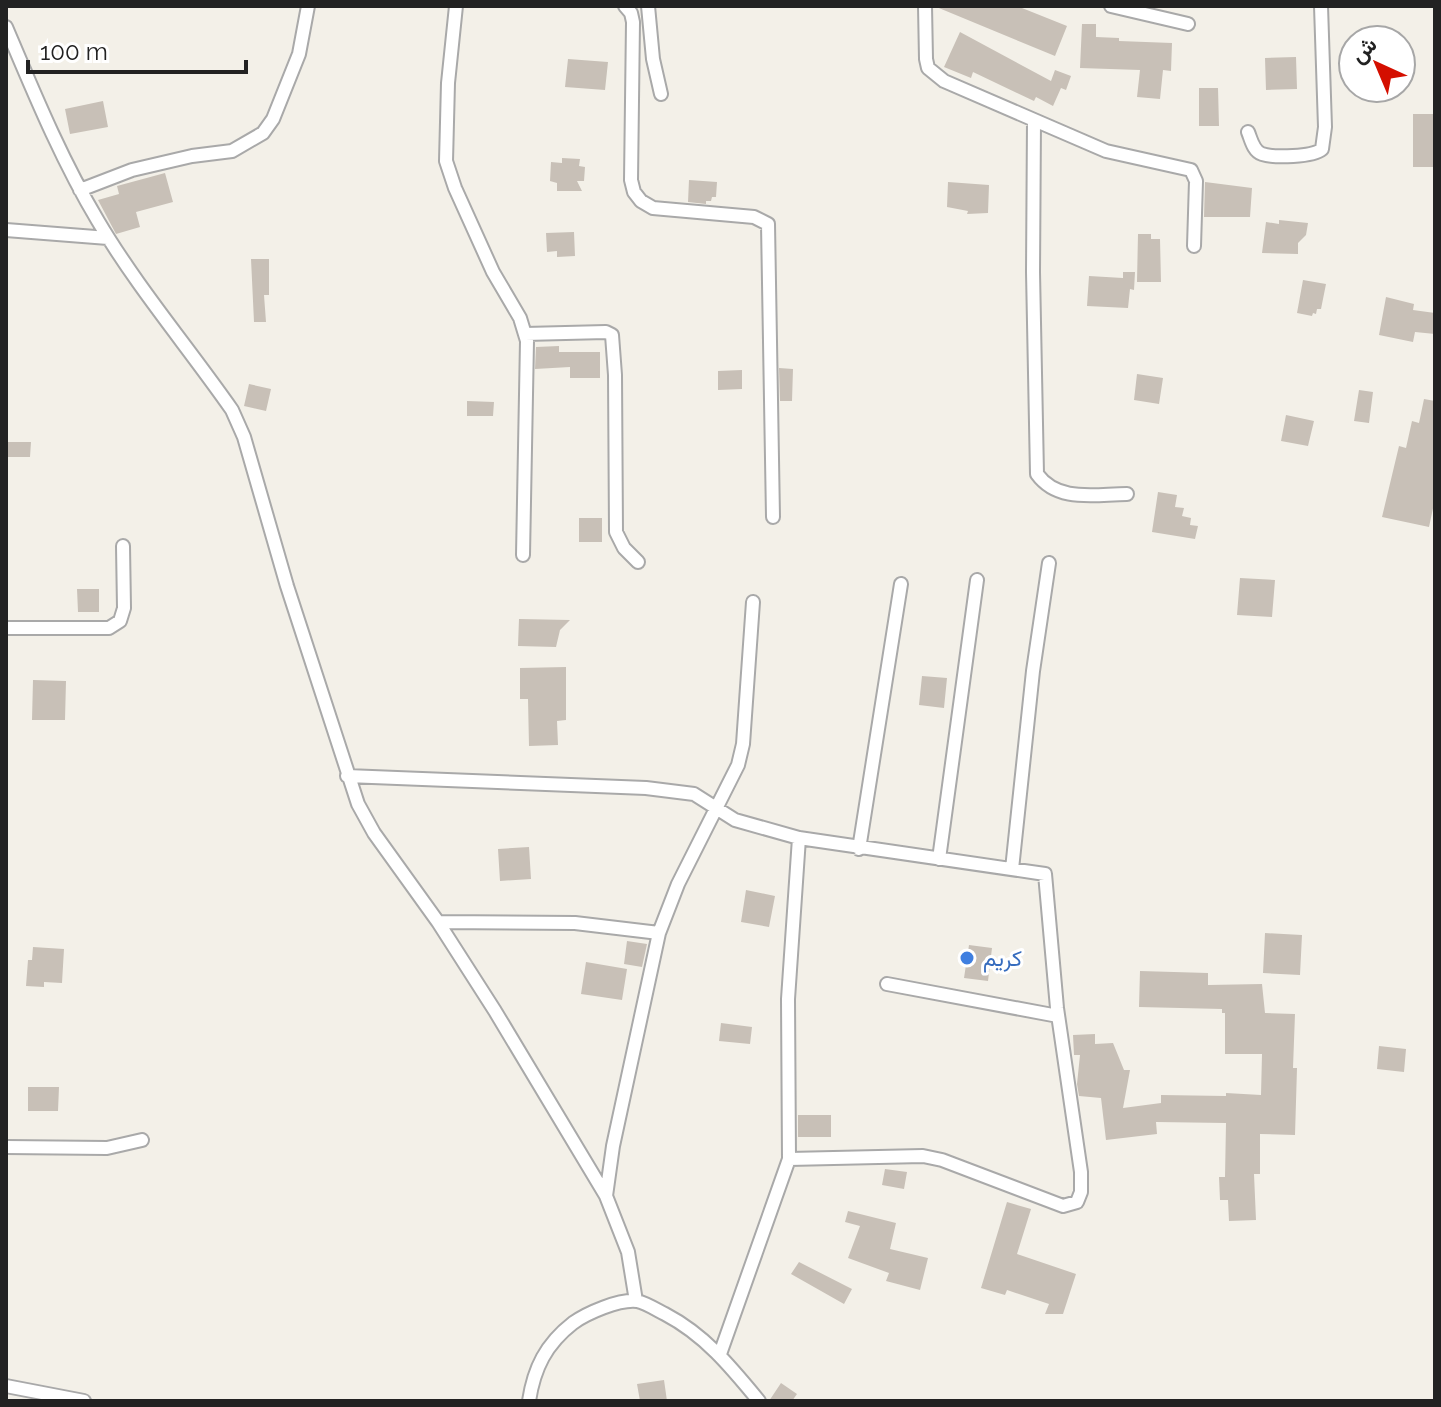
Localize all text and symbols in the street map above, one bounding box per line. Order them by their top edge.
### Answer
scale bar [28,24,246,74]
north arrow [1337,24,1417,104]
text: ش [1345,31,1382,69]
text: 100 m [40,37,108,66]
place label: كريم [983,945,1022,973]
marker: كريم [958,949,976,967]

